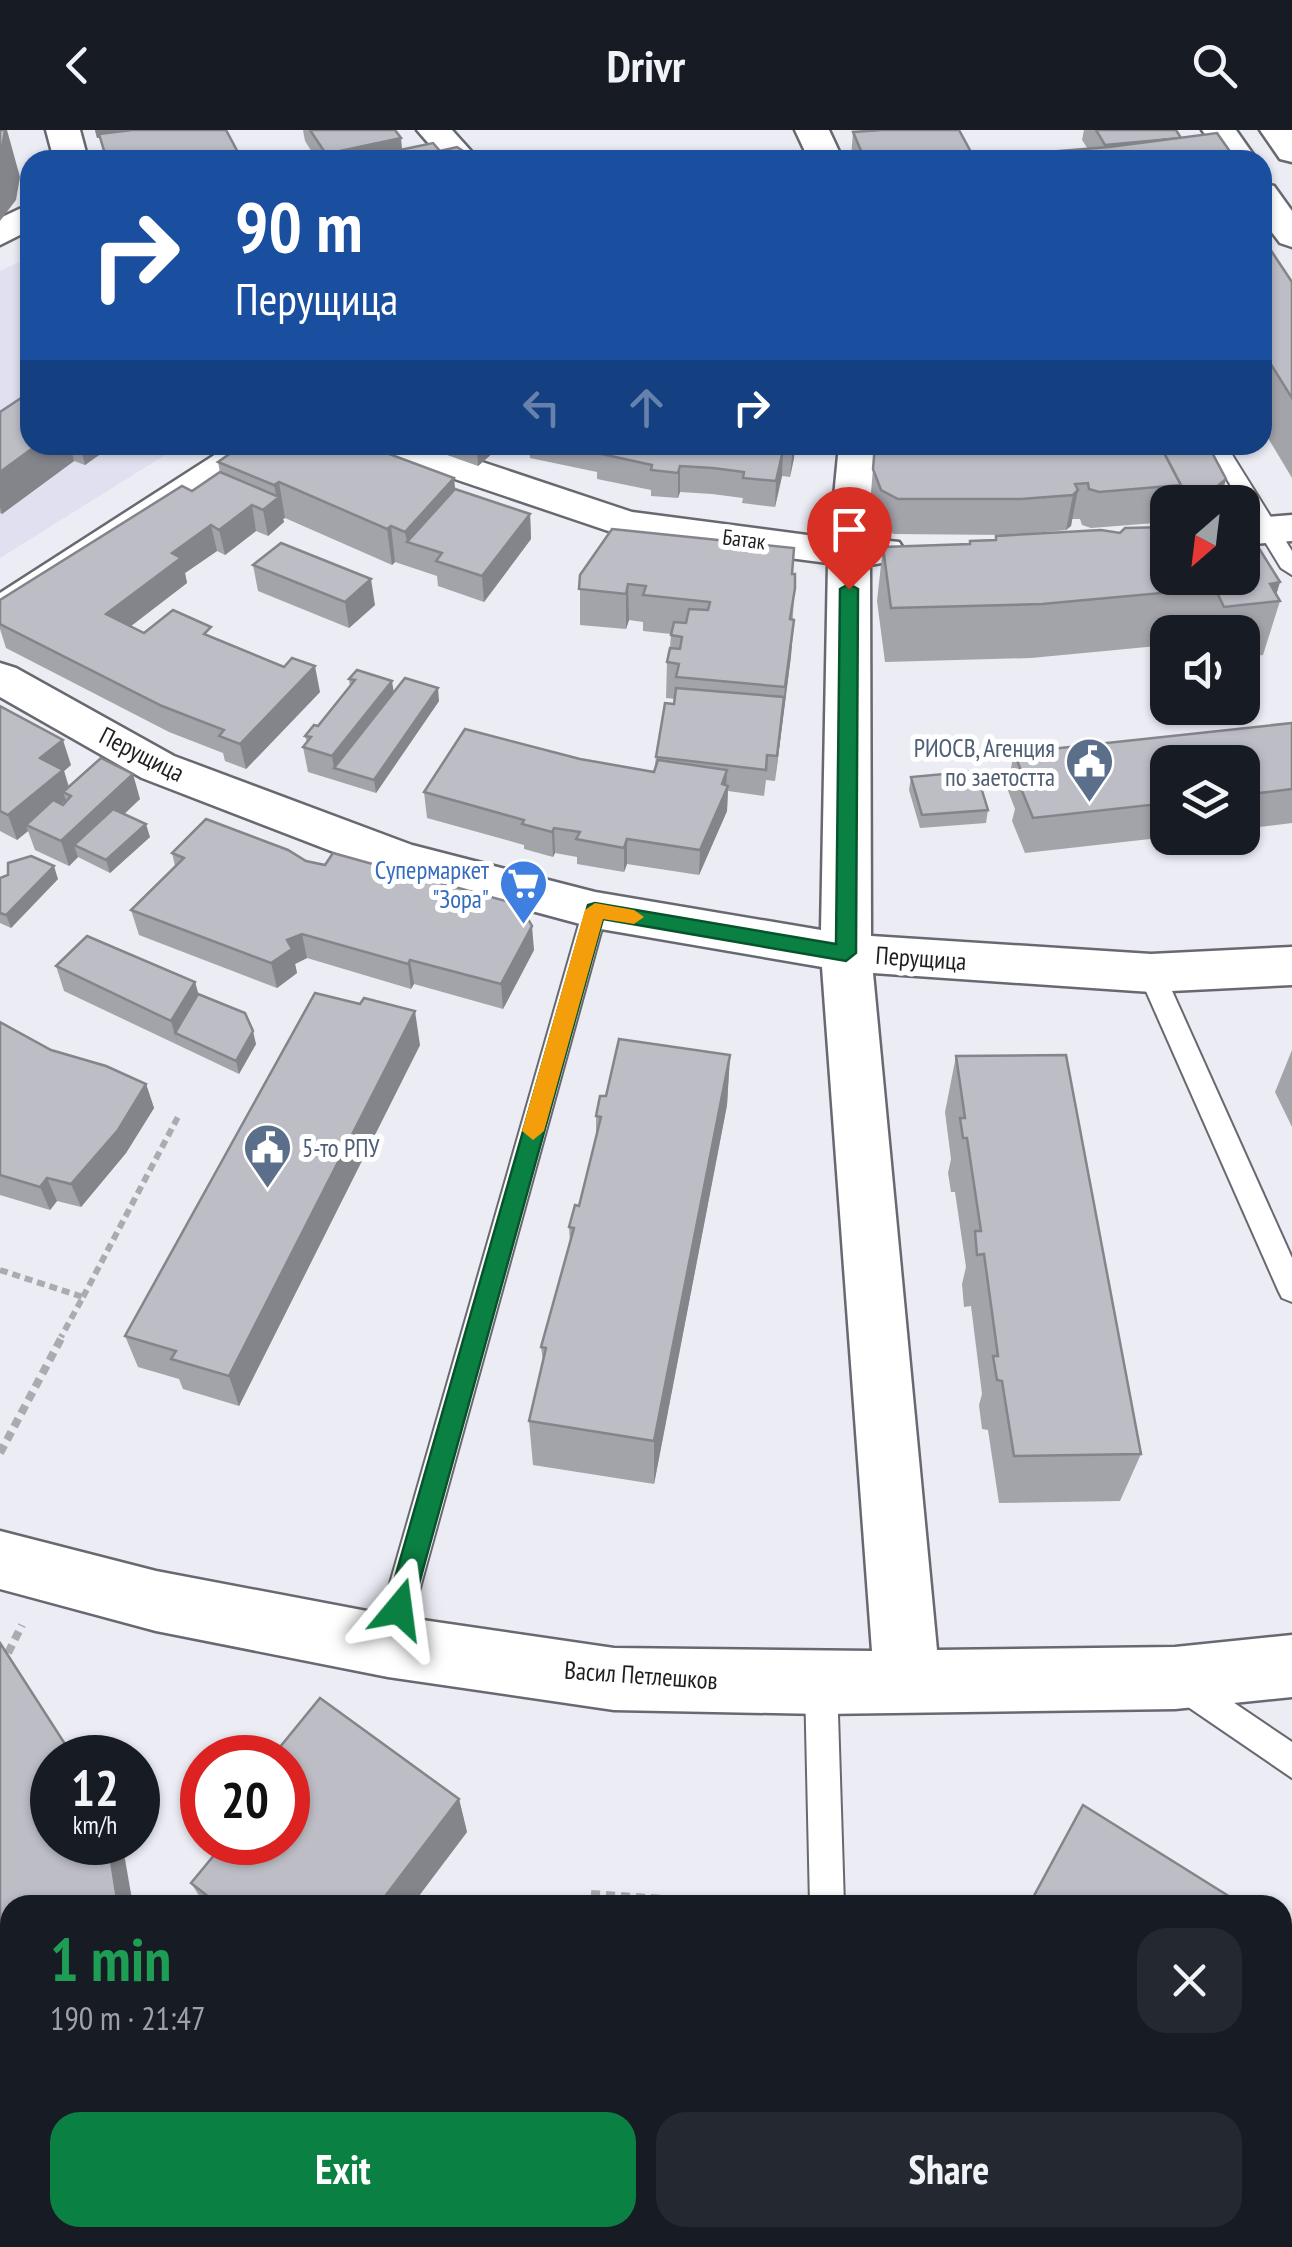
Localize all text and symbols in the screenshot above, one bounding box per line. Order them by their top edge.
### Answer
text: Drivr [607,36,685,94]
icon: back [50,38,105,93]
icon: search [1187,38,1242,93]
text: 90 m [235,181,363,271]
icon: right [70,190,200,320]
text: Перущица [235,269,398,327]
icon: left [514,380,569,435]
icon: ahead [619,380,674,435]
icon: right [724,380,779,435]
north arrow [1150,485,1260,595]
map controls [1150,485,1260,855]
pin [807,487,892,590]
icon: arrive [822,502,877,557]
street label: Батак [721,522,767,556]
button: sound [1150,615,1260,725]
street label: Перущица [94,719,190,789]
place label: РИОСВ, Агенция по заетостта [914,732,1055,793]
public building icon: РИОСВ, Агенция по заетостта [1064,736,1116,804]
button: layers [1150,745,1260,855]
place label: Супермаркет "Зора" [375,854,489,915]
supermarket icon: Супермаркет "Зора" [498,858,550,926]
street label: Перущица [875,939,967,977]
public building icon: 5-то РПУ [241,1122,293,1190]
place label: 5-то РПУ [302,1132,380,1164]
position arrow [347,1557,451,1661]
street label: Васил Петлешков [563,1654,719,1696]
speed limit sign: 20 [180,1735,310,1865]
text: 12 [71,1755,119,1820]
text: km/h [73,1809,117,1841]
text: 1 min [50,1920,171,1998]
button: close [1137,1928,1242,2033]
text: 190 m · 21:47 [50,1997,205,2039]
button: Exit [50,2112,636,2227]
button: Share [656,2112,1242,2227]

